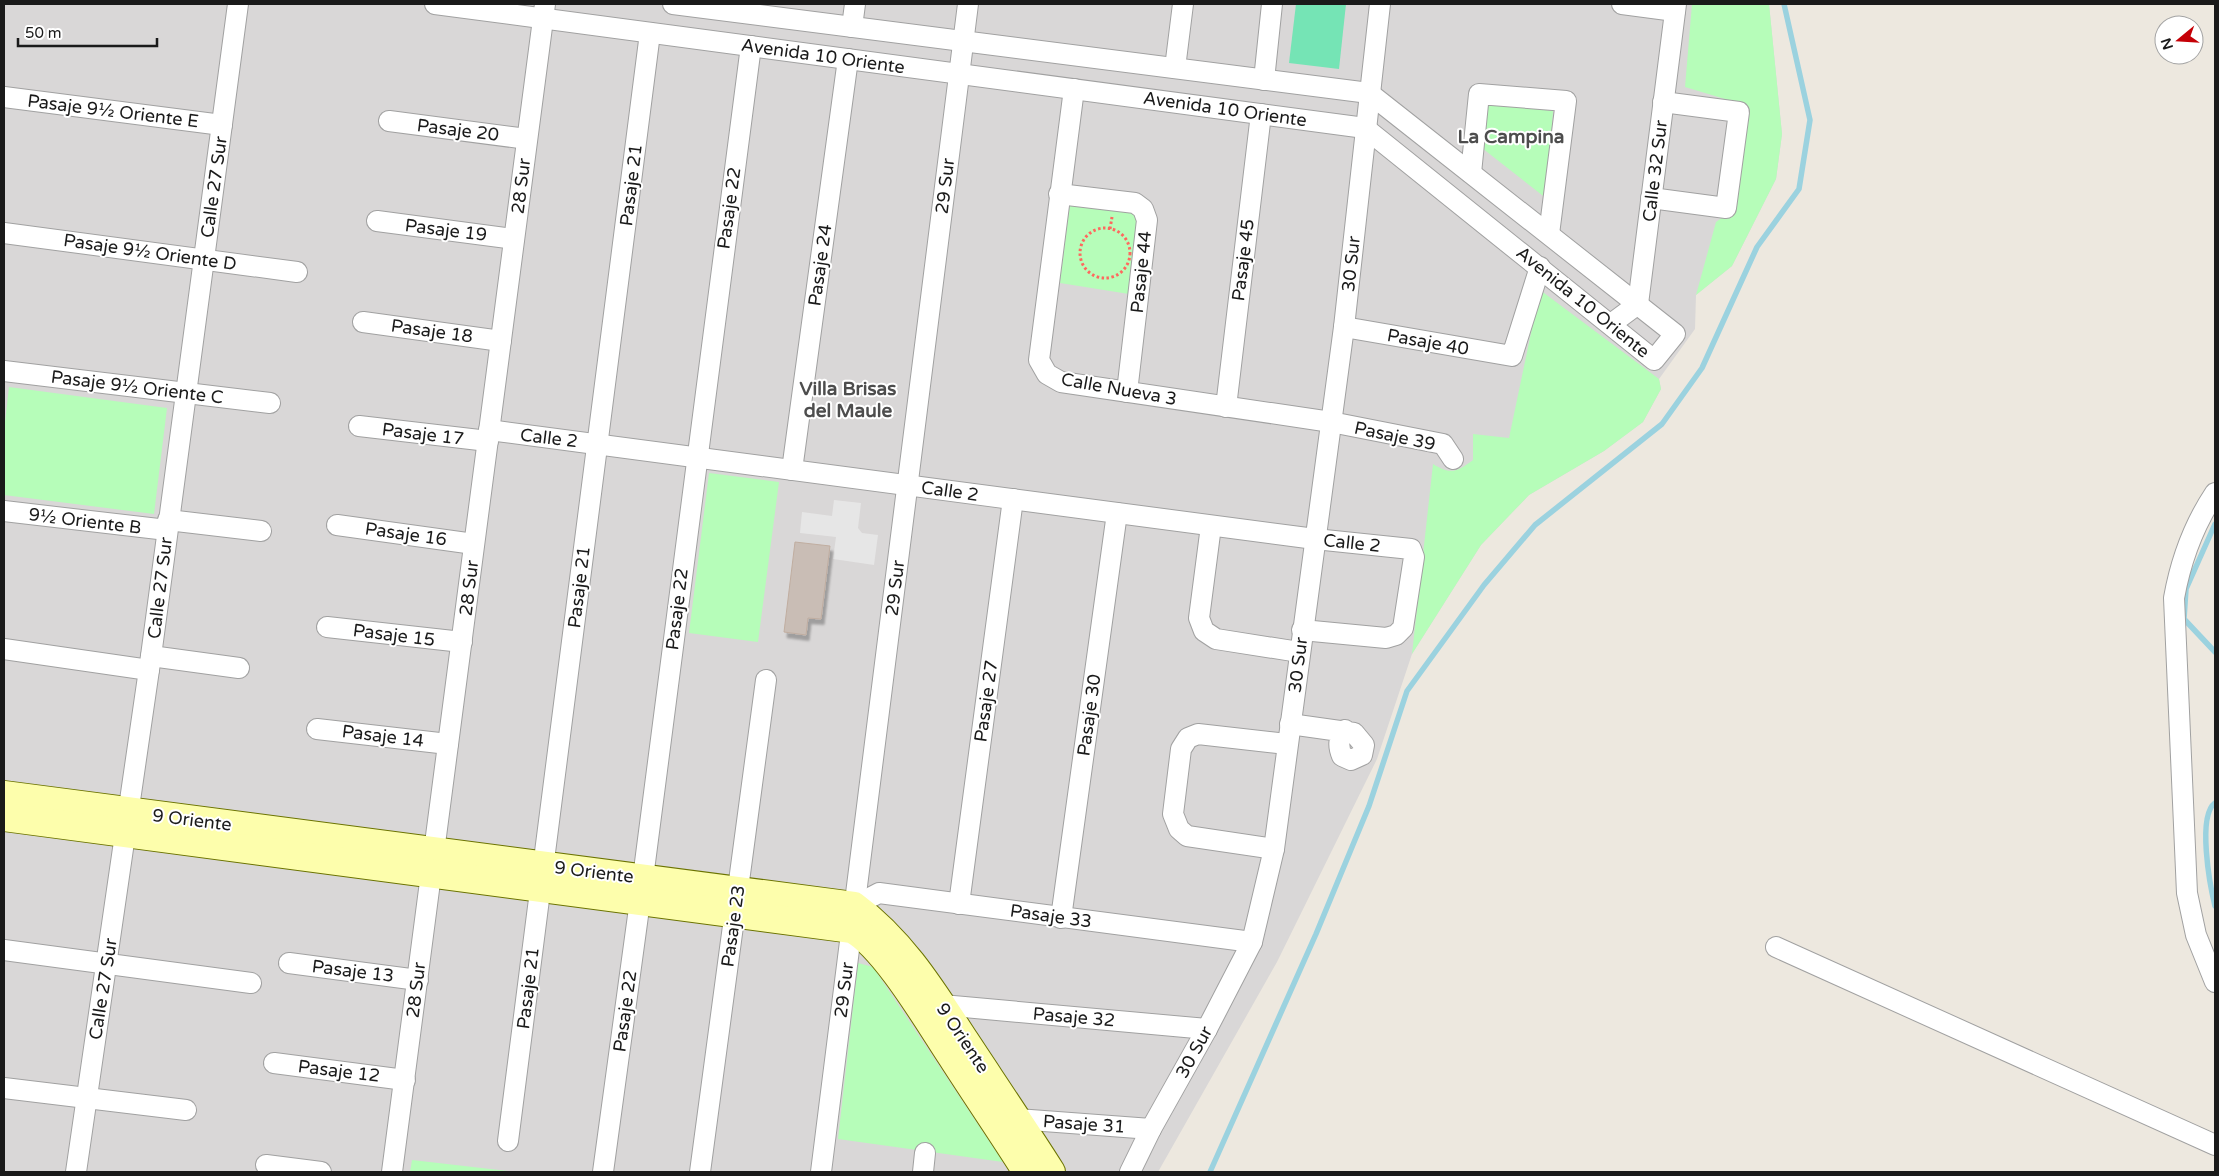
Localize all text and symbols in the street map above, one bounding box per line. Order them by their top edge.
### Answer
scale bar [18,15,156,47]
north arrow [2154,15,2204,65]
text: 50 m [25,24,62,42]
street label: Avenida 10 Oriente [740,34,906,78]
text: N [2157,36,2177,52]
street label: Avenida 10 Oriente [1142,87,1308,131]
street label: Pasaje 9½ Oriente E [26,90,200,132]
street label: Pasaje 20 [416,114,500,146]
street label: Calle 32 Sur [1638,119,1672,223]
district label: La Campina [1458,126,1564,149]
street label: Calle 27 Sur [196,135,232,239]
street label: Pasaje 21 [615,143,647,227]
street label: 28 Sur [507,157,535,215]
street label: 29 Sur [931,157,959,215]
street label: Pasaje 22 [712,166,746,250]
street label: Pasaje 19 [404,214,488,246]
street label: Pasaje 45 [1227,218,1259,302]
street label: Pasaje 24 [803,223,837,307]
street label: Pasaje 9½ Oriente D [62,229,238,275]
street label: Pasaje 44 [1126,230,1156,314]
street label: 30 Sur [1337,235,1365,293]
street label: Avenida 10 Oriente [1512,242,1654,362]
street label: Pasaje 18 [390,314,474,348]
street label: Pasaje 40 [1385,324,1471,360]
street label: Pasaje 9½ Oriente C [50,366,224,408]
street label: Calle Nueva 3 [1059,368,1179,410]
district label: Villa Brisas del Maule [800,378,896,422]
street label: Pasaje 39 [1352,417,1438,455]
street label: Pasaje 17 [381,418,465,450]
street label: Calle 2 [519,424,579,452]
street label: Calle 2 [920,476,980,506]
street label: 9½ Oriente B [27,503,143,539]
street label: Pasaje 16 [364,517,448,551]
street label: Calle 2 [1322,529,1382,557]
street label: Calle 27 Sur [143,536,177,640]
street label: Pasaje 21 [563,545,595,629]
street label: 28 Sur [455,559,483,617]
street label: 29 Sur [881,559,909,617]
street label: Pasaje 22 [661,567,693,651]
street label: Pasaje 15 [352,619,436,651]
street label: 30 Sur [1284,636,1312,694]
street label: Pasaje 27 [969,659,1003,743]
street label: Pasaje 30 [1072,673,1106,757]
street label: Pasaje 14 [341,720,425,752]
street label: 9 Oriente [151,804,233,836]
street label: 9 Oriente [553,856,635,888]
street label: Pasaje 23 [716,884,750,968]
street label: Pasaje 33 [1009,899,1093,933]
street label: Calle 27 Sur [84,937,122,1041]
street label: Pasaje 21 [512,946,544,1030]
street label: Pasaje 13 [311,955,395,987]
street label: 28 Sur [402,961,430,1019]
street label: 29 Sur [830,961,858,1019]
street label: Pasaje 22 [608,969,642,1053]
street label: 9 Oriente [932,999,994,1077]
street label: Pasaje 32 [1032,1002,1116,1032]
street label: 30 Sur [1171,1022,1217,1082]
street label: Pasaje 12 [297,1055,381,1087]
street label: Pasaje 31 [1042,1110,1126,1138]

